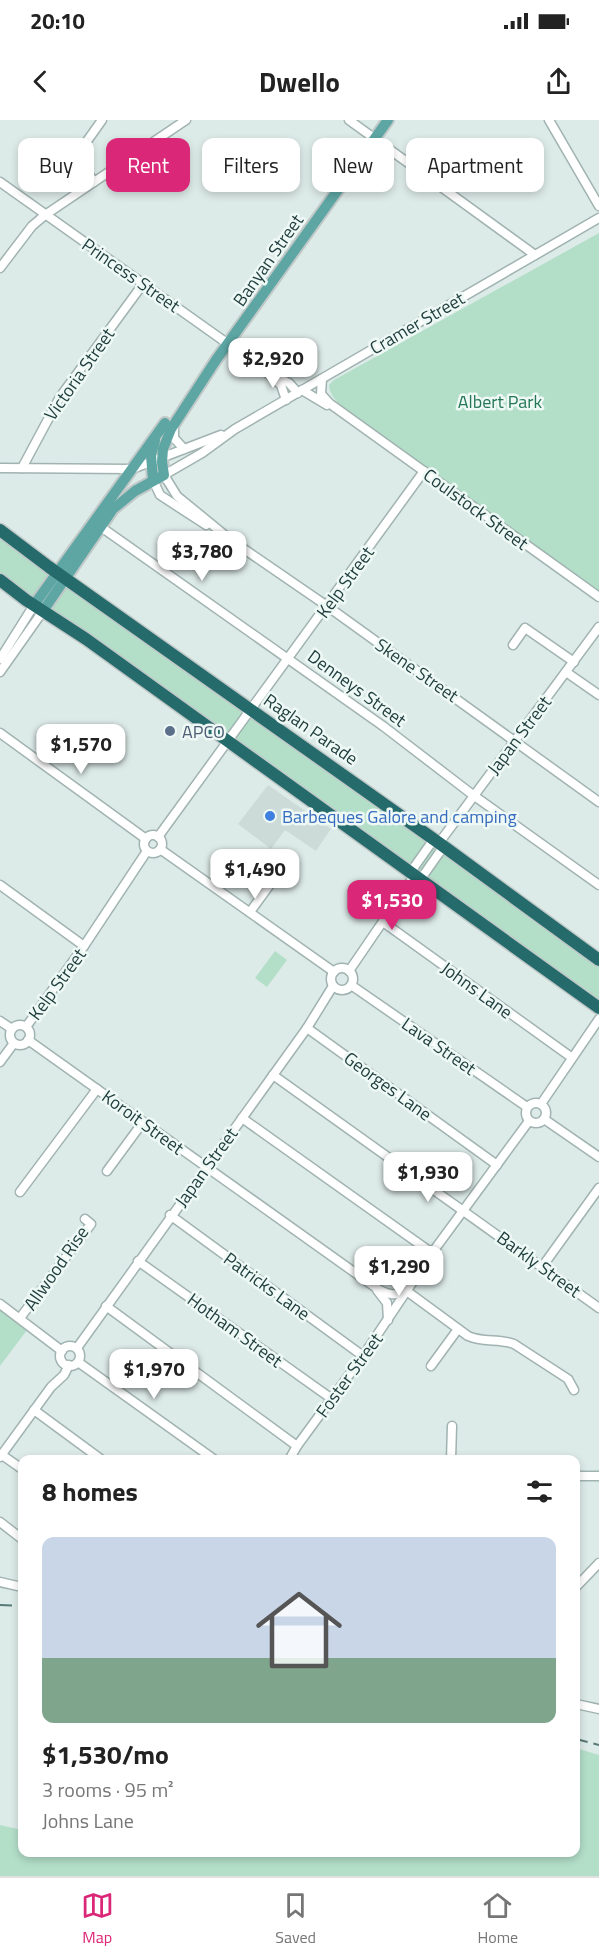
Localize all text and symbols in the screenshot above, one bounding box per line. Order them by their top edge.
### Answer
text: 20:10 [30,4,85,38]
text: Dwello [259,61,340,102]
icon: back [24,65,57,98]
icon: share [542,65,575,98]
chip: Buy [18,138,94,192]
chip: Rent [106,138,190,192]
chip: Filters [202,138,300,192]
chip: New [312,138,394,192]
chip: Apartment [406,138,544,192]
street label: Banyan Street [226,208,310,312]
street label: Princess Street [76,231,186,319]
street label: Cramer Street [364,285,470,361]
street label: Victoria Street [37,322,121,426]
pin: $2,920 [224,338,322,389]
text: $2,920 [242,342,304,373]
park label: Albert Park [458,388,543,415]
street label: Coulstock Street [418,462,535,557]
pin: $3,780 [153,531,251,582]
text: $3,780 [171,535,233,566]
street label: Kelp Street [310,540,381,624]
street label: Skene Street [370,631,465,709]
street label: Denneys Street [302,643,413,733]
street label: Raglan Parade [258,687,364,771]
street label: Japan Street [480,689,558,780]
place label: APCO [182,718,225,745]
pin: $1,570 [32,724,130,775]
marker: APCO [163,724,177,738]
text: $1,570 [50,728,112,759]
place label: Barbeques Galore and camping [282,803,517,830]
marker: Barbeques Galore and camping [263,809,277,823]
pin: $1,490 [206,849,304,900]
text: $1,490 [224,853,286,884]
pin: $1,530 [343,880,441,931]
text: $1,530 [361,884,423,915]
street label: Kelp Street [22,942,93,1026]
street label: Johns Lane [436,955,518,1025]
street label: Lava Street [396,1010,482,1082]
street label: Georges Lane [338,1045,438,1127]
street label: Koroit Street [96,1083,190,1161]
street label: Japan Street [168,1121,245,1212]
pin: $1,930 [379,1152,477,1203]
text: $1,930 [397,1156,459,1187]
street label: Allwood Rise [17,1220,95,1316]
street label: Barkly Street [491,1224,587,1304]
street label: Patricks Lane [218,1245,316,1327]
pin: $1,290 [350,1246,448,1297]
text: $1,290 [368,1250,430,1281]
street label: Hotham Street [182,1286,289,1374]
street label: Foster Street [309,1326,389,1423]
pin: $1,970 [105,1349,203,1400]
text: $1,970 [123,1353,185,1384]
text: 8 homes [42,1472,138,1511]
icon: filters [523,1475,556,1508]
icon: home [245,1576,353,1684]
text: $1,530/mo [42,1735,169,1774]
text: 3 rooms · 95 m² [42,1774,174,1805]
text: Johns Lane [42,1805,134,1836]
tab: Map [81,1889,114,1949]
tab: Saved [275,1889,316,1949]
tab: Home [478,1889,518,1949]

